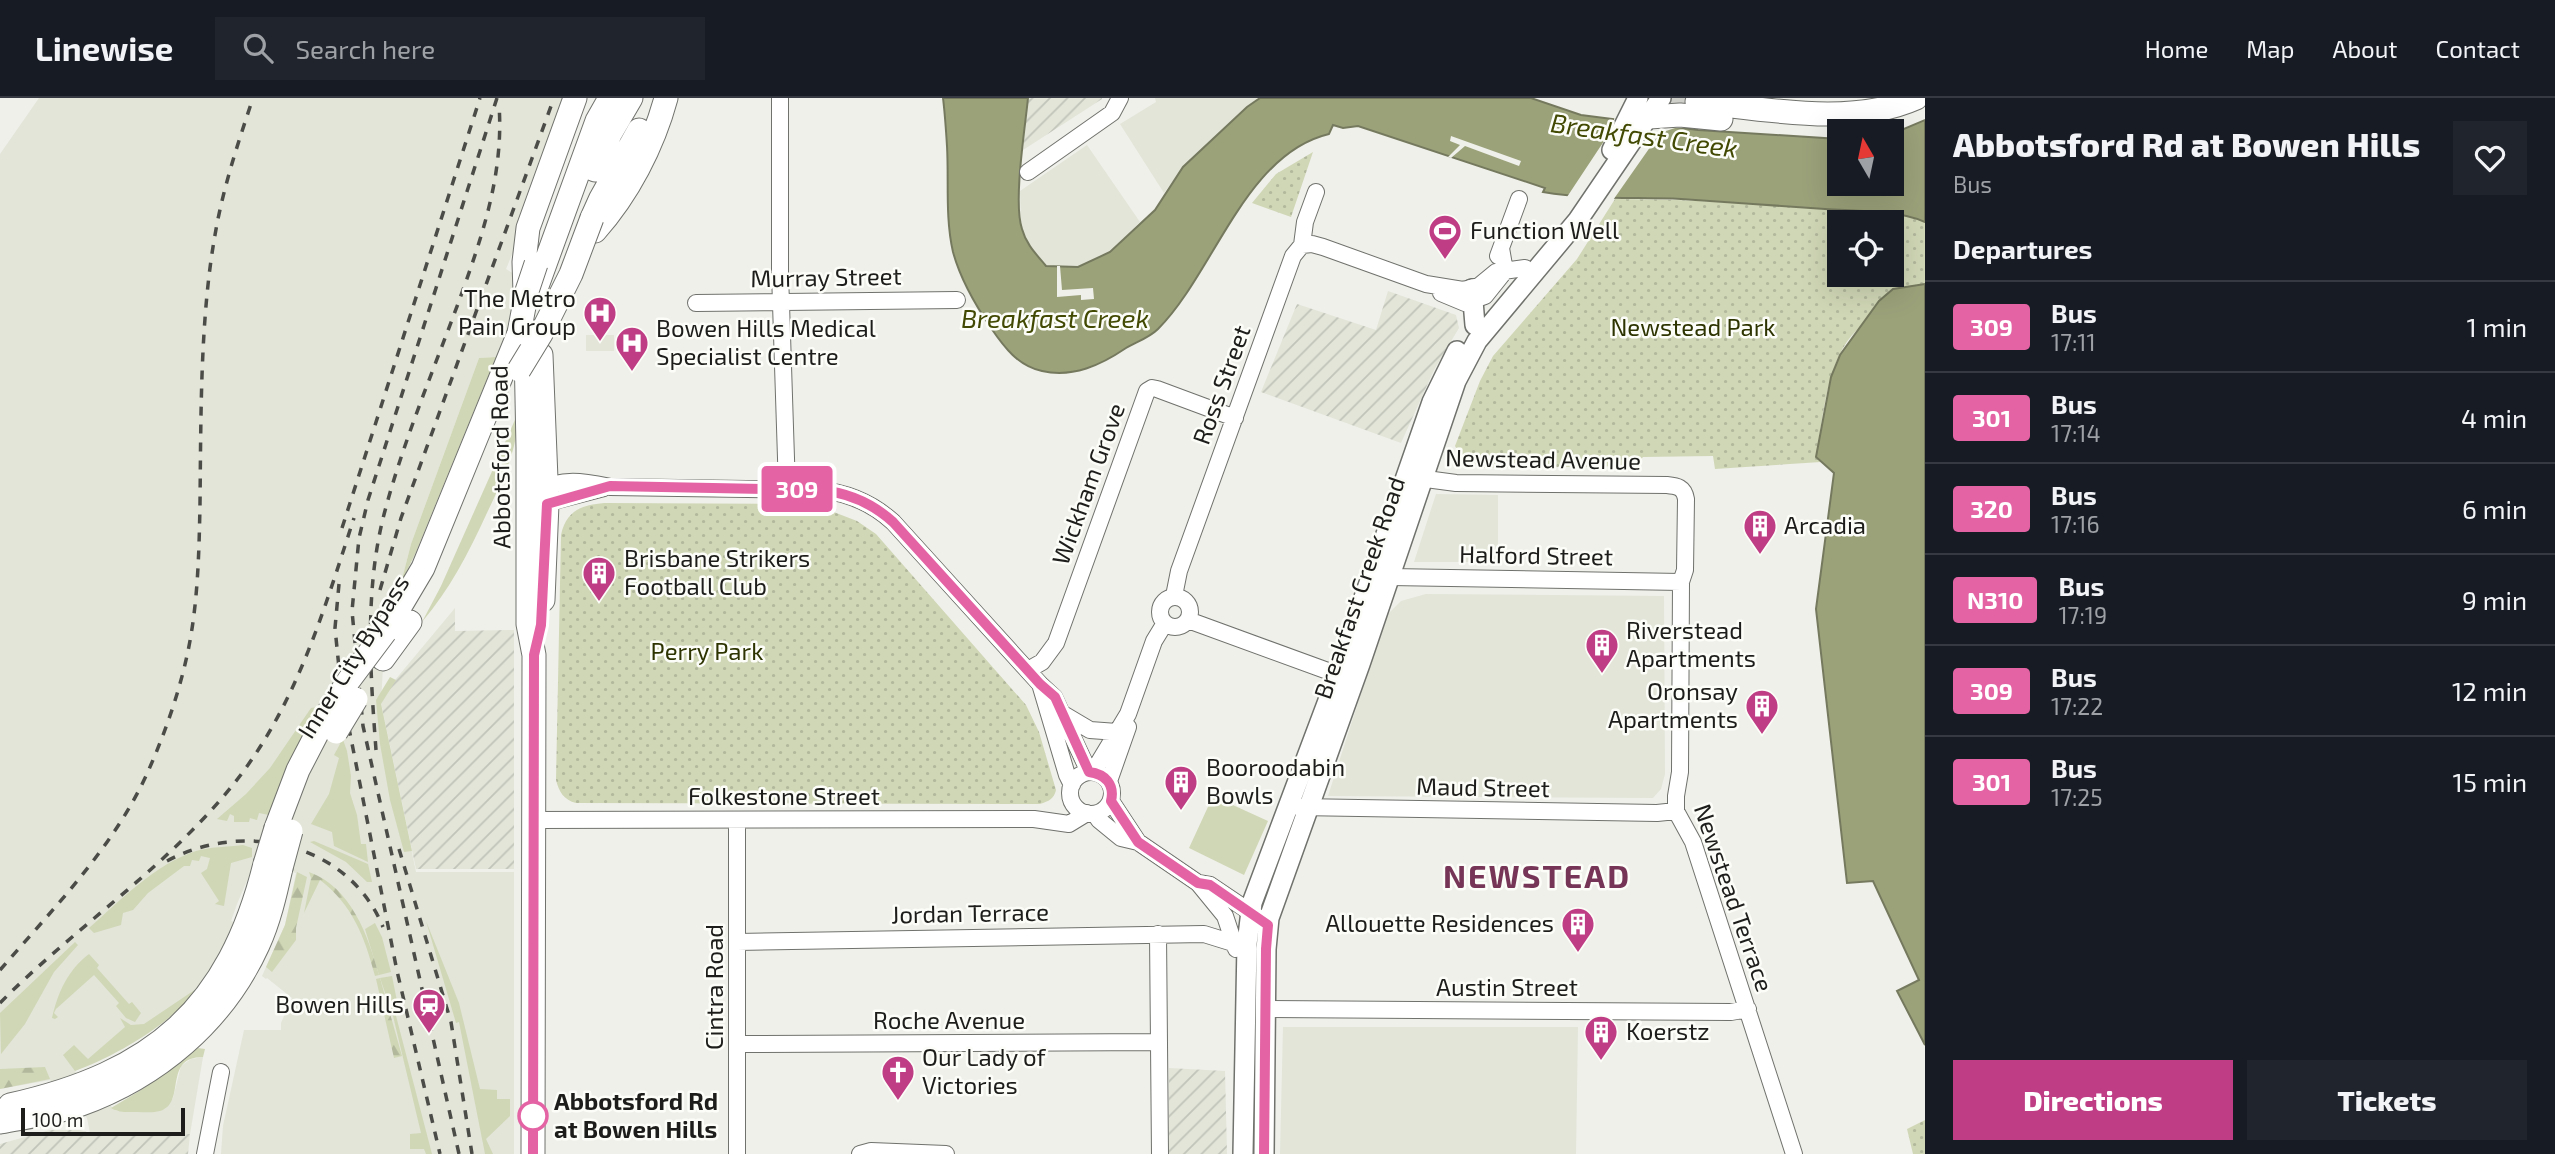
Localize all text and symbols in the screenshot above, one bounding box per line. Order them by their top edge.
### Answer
search box [215,17,705,80]
text: Linewise [35,28,173,68]
icon: search [239,29,277,67]
text: Search here [295,33,435,64]
text: Home [2145,34,2208,63]
text: Map [2246,34,2294,63]
text: About [2332,34,2398,63]
text: Contact [2436,34,2520,63]
water label: Breakfast Creek [1549,106,1740,163]
north arrow [1827,119,1904,196]
map controls [1827,119,1904,287]
button: heart [2453,121,2527,195]
text: Abbotsford Rd at Bowen Hills [1953,124,2420,164]
text: Bus [1953,170,1992,198]
button: locate [1827,210,1904,287]
sports icon: Function Well [1426,212,1464,261]
place label: Function Well [1470,215,1619,244]
text: Departures [1953,233,2092,264]
street label: Murray Street [750,261,902,292]
place label: The Metro Pain Group [458,283,576,340]
hospital icon: The Metro Pain Group [581,294,619,343]
text: Bus [2051,297,2097,328]
water label: Breakfast Creek [961,302,1149,333]
text: 1 min [2467,311,2527,342]
park label: Newstead Park [1610,312,1776,341]
text: 309 [1970,312,2013,341]
place label: Bowen Hills Medical Specialist Centre [656,313,876,370]
street label: Ross Street [1186,321,1256,448]
hospital icon: Bowen Hills Medical Specialist Centre [613,324,651,373]
text: 17:11 [2051,328,2096,356]
street label: Abbotsford Road [483,365,516,549]
text: Bus [2051,388,2097,419]
street label: Wickham Grove [1045,399,1130,568]
text: 4 min [2461,402,2527,433]
text: 301 [1972,403,2011,432]
text: 17:14 [2051,419,2101,447]
street label: Newstead Avenue [1445,442,1641,475]
line badge: 309 [757,466,837,512]
street label: Breakfast Creek Road [1307,473,1410,702]
text: 309 [776,474,818,503]
text: Bus [2051,479,2097,510]
text: 6 min [2462,493,2527,524]
text: 320 [1970,494,2013,523]
building icon: Arcadia [1741,507,1779,556]
place label: Arcadia [1784,510,1866,539]
text: 17:16 [2051,510,2100,538]
street label: Halford Street [1459,539,1613,570]
place label: Brisbane Strikers Football Club [624,543,810,600]
building icon: Brisbane Strikers Football Club [580,554,618,603]
street label: Inner City Bypass [291,569,415,743]
text: Bus [2058,570,2104,601]
text: 9 min [2462,584,2527,615]
text: N310 [1967,585,2023,614]
text: 17:19 [2058,601,2107,629]
place label: Riverstead Apartments [1626,615,1756,672]
building icon: Riverstead Apartments [1583,626,1621,675]
park label: Perry Park [651,636,763,665]
text: Bus [2051,661,2097,692]
text: 12 min [2452,675,2527,706]
place label: Oronsay Apartments [1608,676,1738,733]
text: 309 [1970,676,2013,705]
building icon: Oronsay Apartments [1743,687,1781,736]
text: 17:22 [2051,692,2103,720]
place label: Booroodabin Bowls [1206,752,1345,809]
text: Bus [2051,752,2097,783]
building icon: Booroodabin Bowls [1162,763,1200,812]
text: 15 min [2453,766,2527,797]
text: 301 [1972,767,2011,796]
street label: Maud Street [1416,771,1550,802]
street label: Folkestone Street [688,781,880,810]
text: 17:25 [2051,783,2103,811]
street label: Newstead Terrace [1689,800,1780,995]
district label: NEWSTEAD [1443,856,1631,894]
street label: Jordan Terrace [891,897,1049,928]
building icon: Allouette Residences [1559,905,1597,954]
place label: Allouette Residences [1325,908,1554,937]
street label: Cintra Road [699,924,728,1050]
street label: Austin Street [1436,972,1578,1001]
station icon: Bowen Hills [410,986,448,1035]
place label: Bowen Hills [275,989,404,1018]
street label: Roche Avenue [873,1005,1025,1034]
building icon: Koerstz [1582,1013,1620,1062]
place label: Koerstz [1626,1016,1710,1045]
place label: Our Lady of Victories [922,1042,1047,1099]
church icon: Our Lady of Victories [879,1053,917,1102]
button: Directions [1953,1060,2233,1140]
button: Tickets [2247,1060,2527,1140]
place label: Abbotsford Rd at Bowen Hills [554,1086,718,1143]
marker: Abbotsford Rd at Bowen Hills [518,1101,548,1131]
scale bar [21,1105,186,1137]
text: 100 m [32,1108,83,1131]

